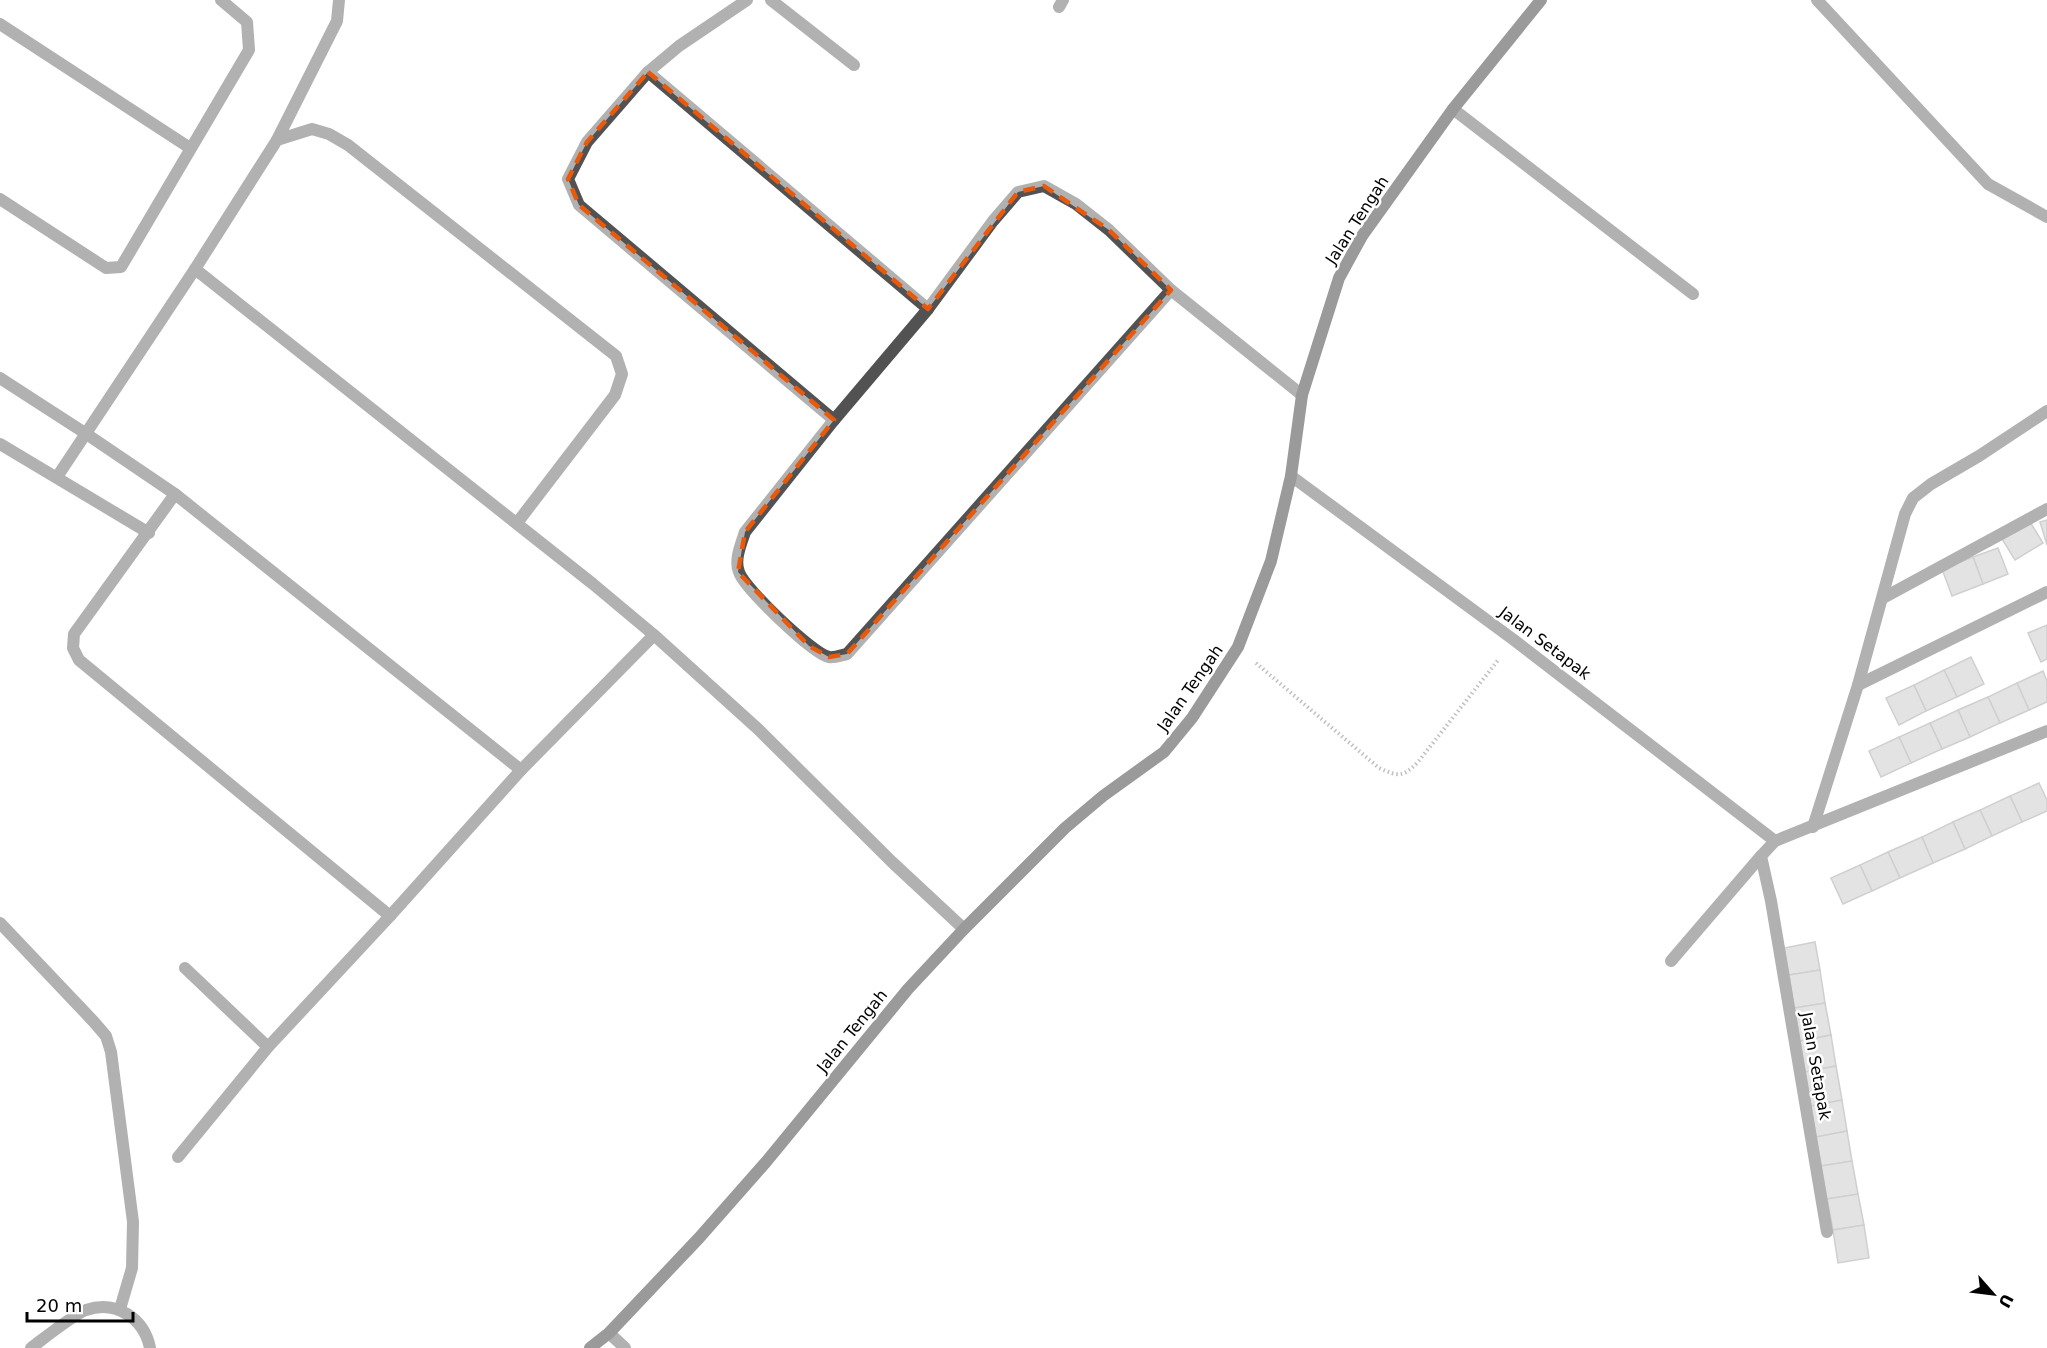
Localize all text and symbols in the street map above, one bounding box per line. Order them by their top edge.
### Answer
street label: Jalan Tengah [1321,172,1393,268]
street label: Jalan Setapak [1495,602,1595,684]
street label: Jalan Tengah [1153,641,1227,736]
street label: Jalan Tengah [812,986,891,1077]
street label: Jalan Setapak [1797,1010,1835,1122]
north arrow [1963,1264,2023,1324]
scale bar [27,1285,134,1323]
text: U [1994,1291,2017,1311]
text: 20 m [36,1295,82,1316]

